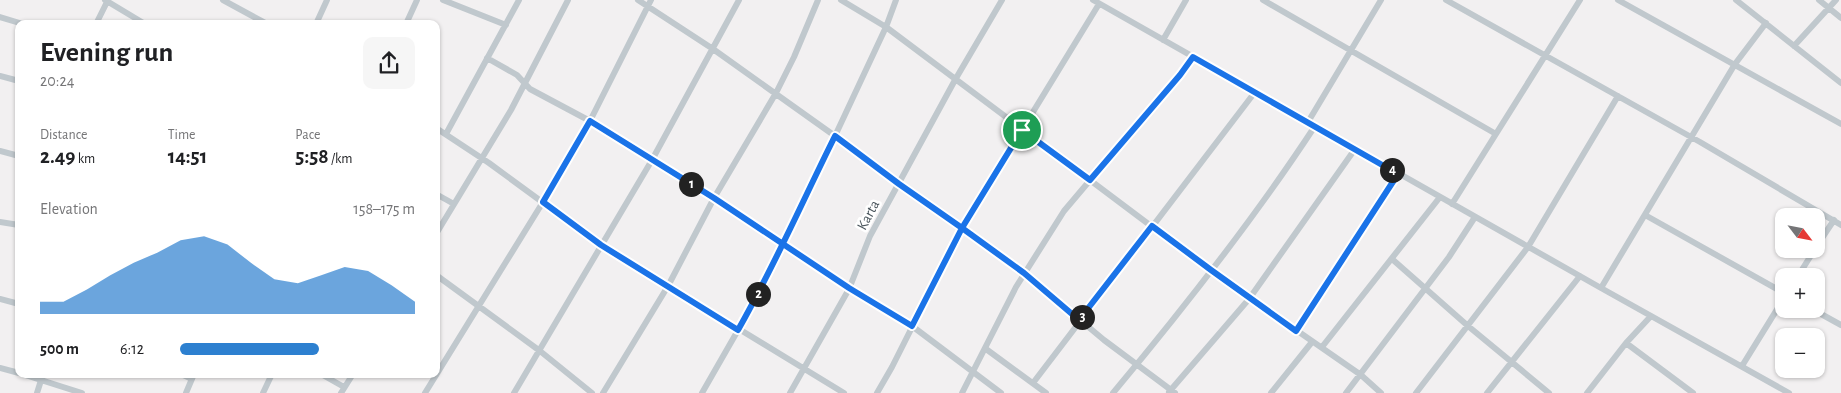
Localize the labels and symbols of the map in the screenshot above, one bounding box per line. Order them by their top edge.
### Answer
pin [1001,109,1043,151]
pin: 4 [1380,158,1404,182]
pin: 1 [678,172,704,196]
street label: Karta [854,198,882,233]
north arrow [1775,208,1825,258]
pin: 2 [746,282,770,306]
pin: 3 [1070,304,1094,330]

